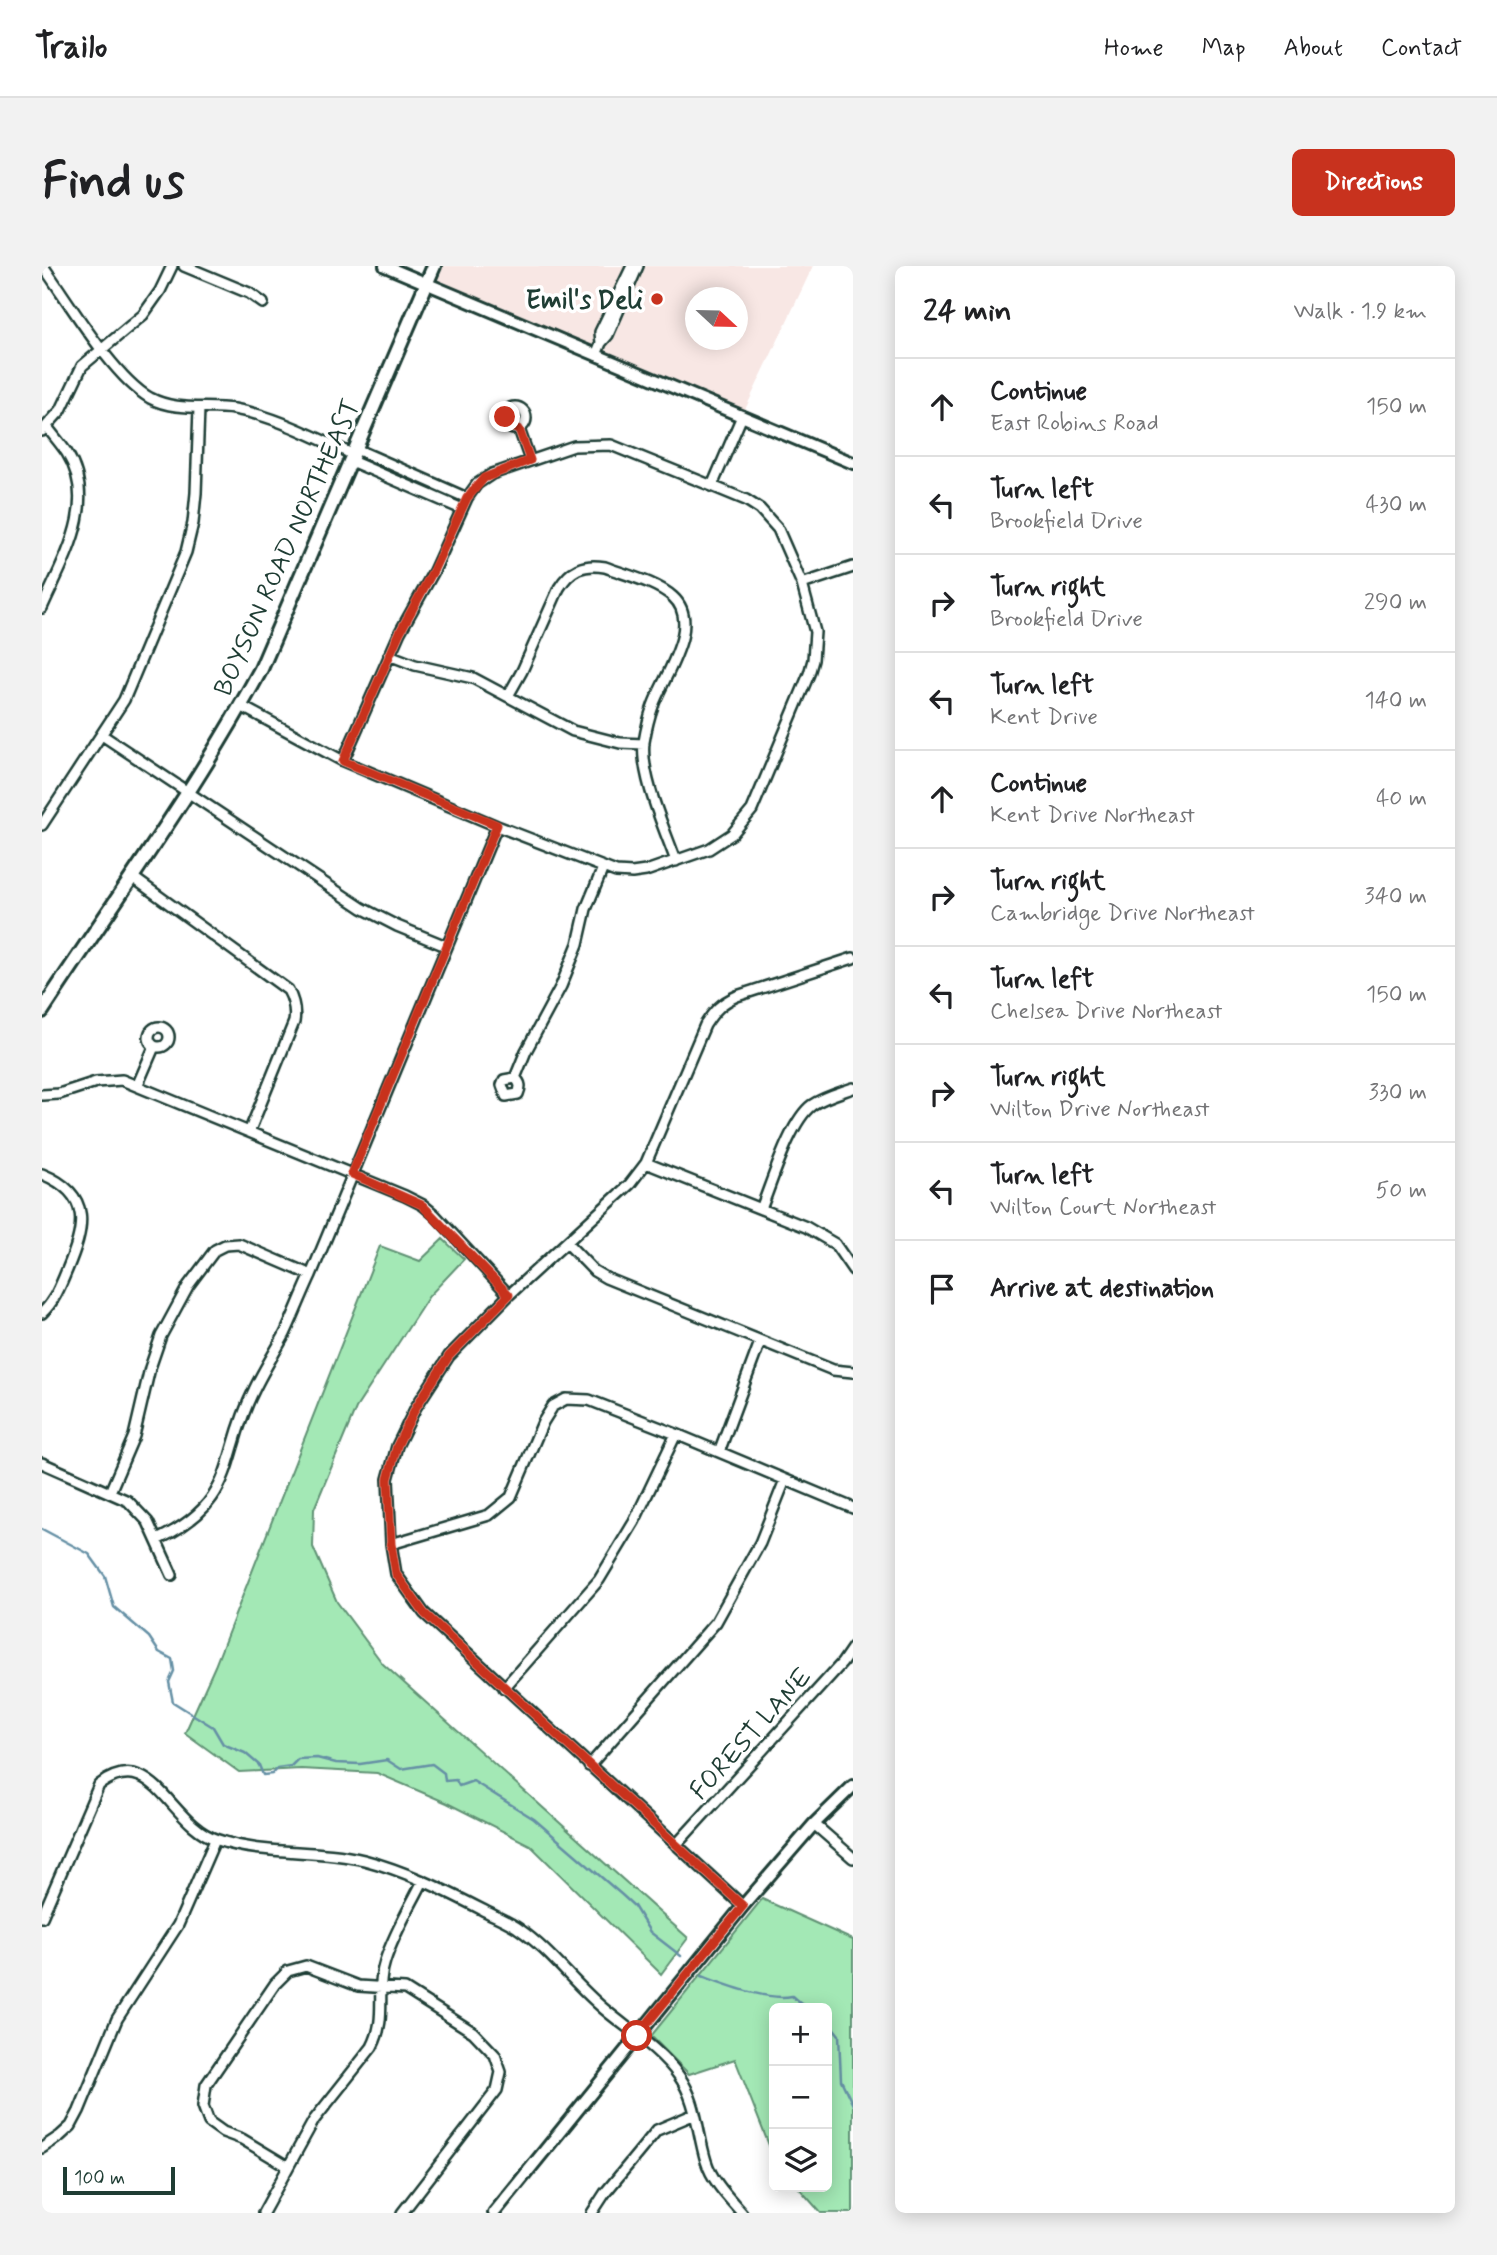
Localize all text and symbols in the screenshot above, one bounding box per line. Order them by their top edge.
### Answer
text: Trailo [35,26,107,70]
text: Home [1104,33,1164,64]
text: Map [1202,33,1246,64]
text: About [1284,33,1343,64]
text: Contact [1381,33,1462,64]
button: Directions [1292,149,1455,216]
text: Find us [42,150,185,215]
place label: Emil's Deli [526,284,643,318]
north arrow [685,287,748,350]
marker: Emil's Deli [649,291,665,307]
text: 24 min [923,292,1012,331]
text: Walk · 1.9 km [1293,297,1427,327]
text: Continue [990,375,1087,409]
icon: ahead [923,388,961,426]
text: 150 m [1366,392,1427,422]
street label: BOYSON ROAD NORTHEAST [207,394,369,702]
route end [489,401,520,432]
text: East Robins Road [990,409,1159,439]
text: Turn left [990,473,1094,507]
icon: left [923,486,961,524]
text: 430 m [1366,490,1427,520]
text: Brookfield Drive [990,507,1143,537]
text: Turn right [990,571,1106,605]
icon: right [923,584,961,622]
text: 290 m [1364,588,1427,618]
text: Brookfield Drive [990,605,1143,635]
text: Turn left [990,669,1094,703]
icon: left [923,682,961,720]
text: 140 m [1364,686,1427,716]
text: Kent Drive [990,703,1098,733]
text: Continue [990,767,1087,801]
icon: ahead [923,780,961,818]
text: 40 m [1376,784,1427,814]
text: Kent Drive Northeast [990,801,1195,831]
text: Turn right [990,865,1106,899]
icon: right [923,878,961,916]
text: 340 m [1364,882,1427,912]
text: Cambridge Drive Northeast [990,899,1255,929]
text: Turn left [990,963,1094,997]
icon: left [923,976,961,1014]
text: 150 m [1366,980,1427,1010]
text: Chelsea Drive Northeast [990,997,1222,1027]
text: Turn right [990,1061,1106,1095]
icon: right [923,1074,961,1112]
text: 330 m [1369,1078,1427,1108]
text: Wilton Drive Northeast [990,1095,1210,1125]
text: Turn left [990,1159,1094,1193]
icon: left [923,1172,961,1210]
text: 50 m [1376,1176,1427,1206]
text: Wilton Court Northeast [990,1193,1216,1223]
icon: arrive [923,1270,961,1308]
text: Arrive at destination [990,1272,1214,1306]
street label: FOREST LANE [683,1661,820,1808]
map controls [769,2003,832,2192]
button: + [769,2003,832,2066]
route start [621,2020,652,2051]
button: − [769,2066,832,2129]
button: layers [769,2129,832,2192]
scale bar [63,2164,175,2196]
text: 100 m [74,2166,125,2191]

